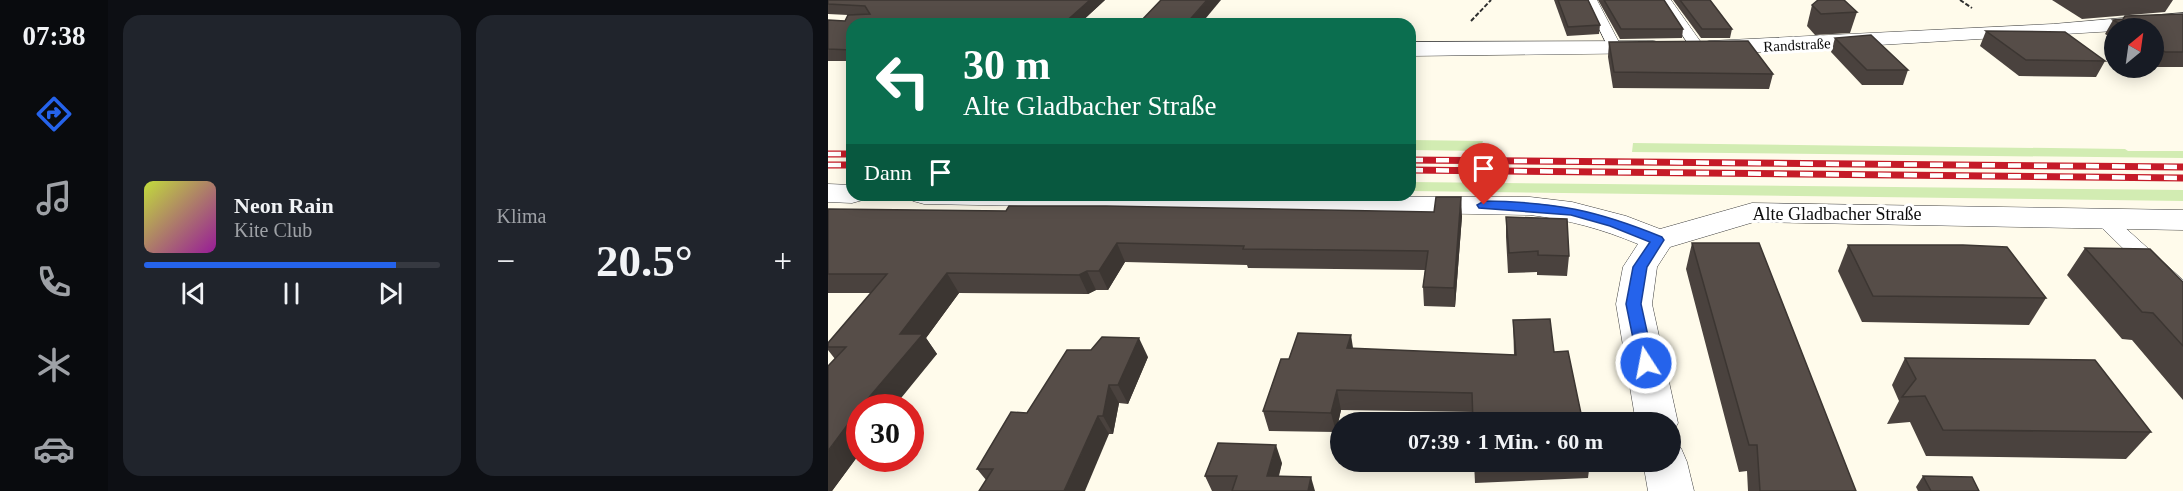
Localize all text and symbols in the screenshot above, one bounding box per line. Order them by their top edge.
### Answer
north arrow [2104,18,2164,78]
map controls [2104,18,2164,78]
text: 07:38 [23,21,86,51]
street label: Randstraße [1763,35,1831,55]
icon: left [864,42,942,120]
text: 30 m [963,42,1051,88]
text: Alte Gladbacher Straße [963,91,1216,121]
icon: directions [33,93,75,135]
pin [1458,143,1509,205]
icon: arrive [1467,152,1500,185]
icon: arrive [924,156,957,189]
text: Dann [864,160,912,185]
icon: music [33,177,75,219]
text: Neon Rain [234,193,334,218]
street label: Alte Gladbacher Straße [1753,204,1921,224]
text: Klima [497,205,547,227]
text: Kite Club [234,219,312,241]
text: 20.5° [596,236,693,286]
text: − [497,243,515,279]
text: + [773,243,792,279]
icon: phone [33,261,75,303]
icon: previous [177,277,210,310]
icon: pause [275,277,308,310]
icon: next [374,277,407,310]
position arrow [1614,331,1678,395]
icon: climate [33,344,75,386]
speed limit sign: 30 [846,394,924,472]
icon: car [33,428,75,470]
text: 07:39 · 1 Min. · 60 m [1408,429,1603,454]

